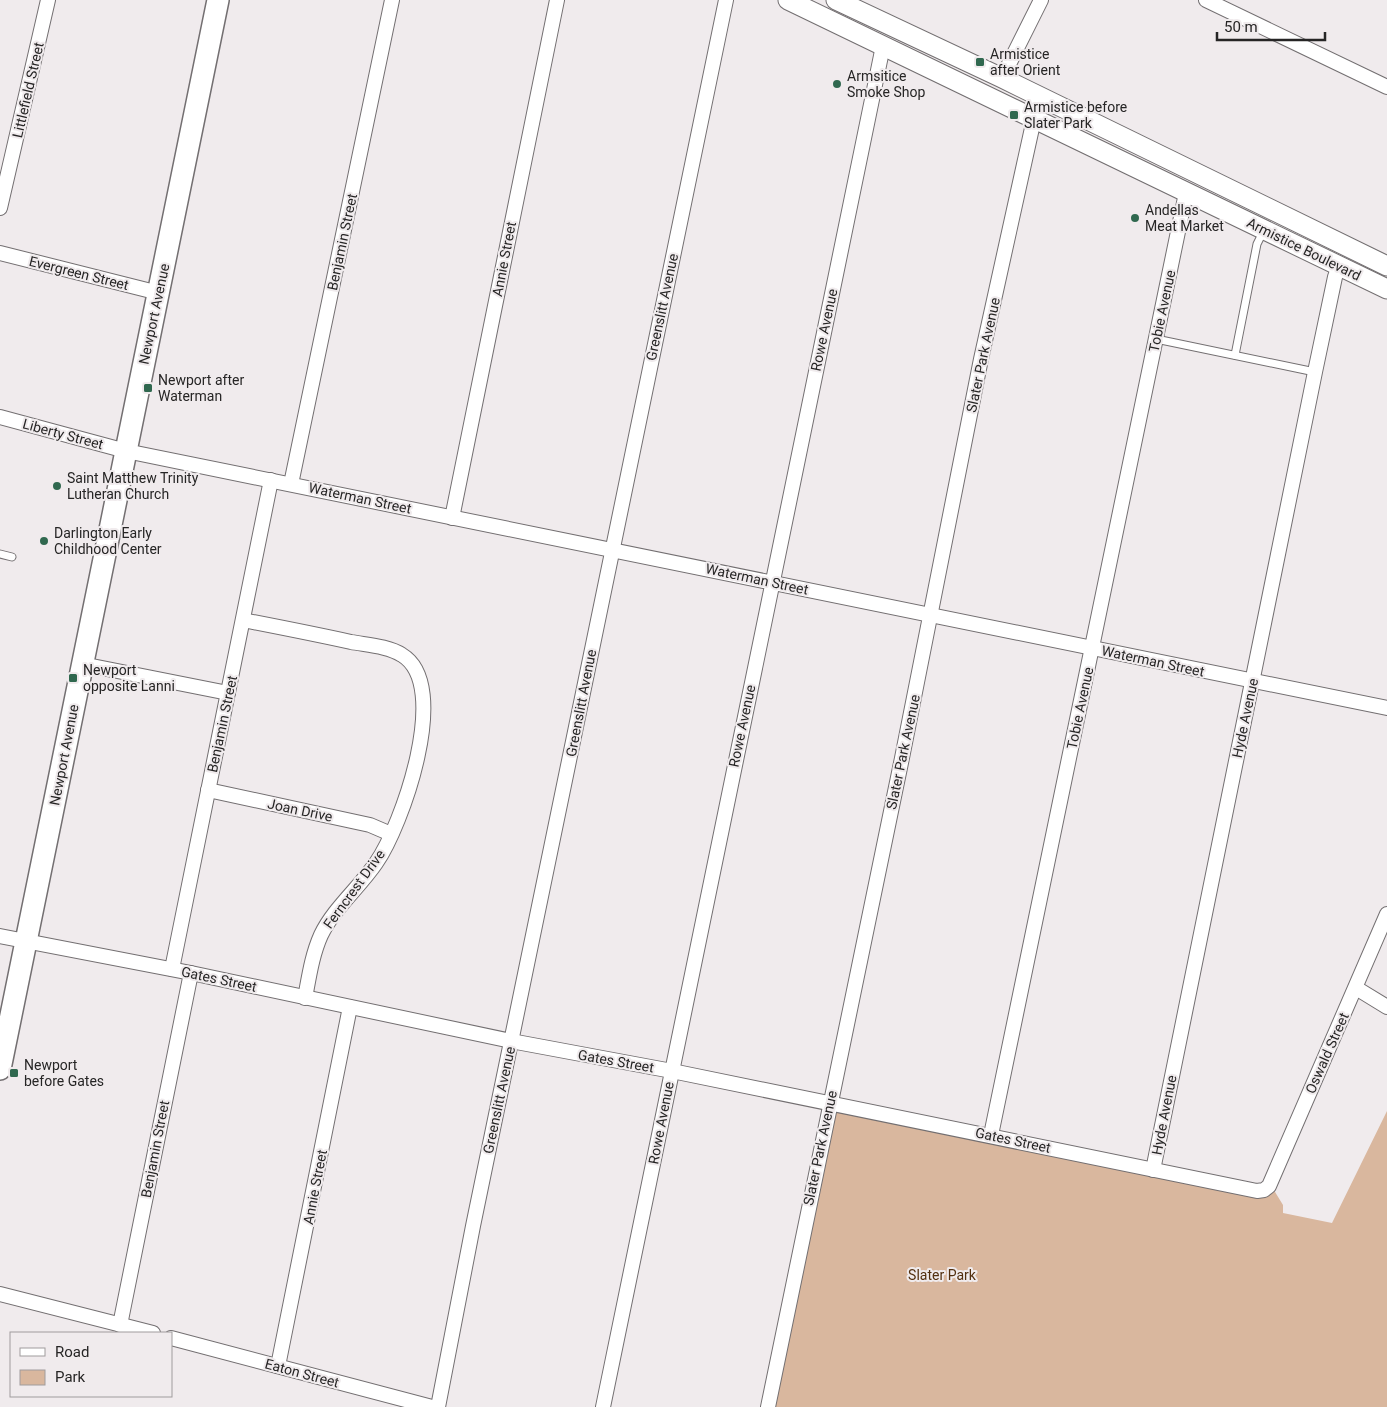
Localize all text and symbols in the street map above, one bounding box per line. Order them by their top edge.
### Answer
scale bar [1217,10,1324,42]
text: 50 m [1224,18,1258,36]
street label: Littlefield Street [9,40,47,139]
place label: Armistice after Orient [990,46,1061,78]
marker: Armistice after Orient [974,56,986,68]
place label: Armsitice Smoke Shop [847,68,925,100]
marker: Armsitice Smoke Shop [831,78,843,90]
place label: Armistice before Slater Park [1024,99,1127,131]
marker: Armistice before Slater Park [1008,109,1020,121]
street label: Benjamin Street [324,192,360,292]
place label: Andellas Meat Market [1145,202,1224,234]
marker: Andellas Meat Market [1129,212,1141,224]
street label: Armistice Boulevard [1244,214,1364,284]
street label: Annie Street [489,220,519,298]
street label: Greenslitt Avenue [643,252,681,362]
street label: Evergreen Street [28,253,131,293]
street label: Newport Avenue [135,262,173,366]
street label: Tobie Avenue [1145,268,1179,354]
street label: Rowe Avenue [807,287,841,373]
street label: Slater Park Avenue [963,296,1003,414]
place label: Newport after Waterman [158,372,244,404]
marker: Newport after Waterman [142,382,154,394]
street label: Liberty Street [21,416,106,453]
place label: Saint Matthew Trinity Lutheran Church [67,470,199,502]
street label: Waterman Street [307,479,413,517]
marker: Saint Matthew Trinity Lutheran Church [51,480,63,492]
place label: Darlington Early Childhood Center [54,525,162,557]
marker: Darlington Early Childhood Center [38,535,50,547]
street label: Waterman Street [704,560,810,598]
street label: Waterman Street [1100,642,1206,680]
street label: Greenslitt Avenue [563,648,599,758]
place label: Newport opposite Lanni [83,662,175,694]
street label: Tobie Avenue [1063,665,1097,751]
marker: Newport opposite Lanni [67,672,79,684]
street label: Benjamin Street [204,674,240,774]
street label: Hyde Avenue [1229,677,1261,759]
street label: Rowe Avenue [725,683,759,769]
street label: Slater Park Avenue [883,693,923,811]
street label: Newport Avenue [46,703,82,807]
street label: Joan Drive [266,795,334,825]
street label: Ferncrest Drive [320,846,388,932]
street label: Gates Street [180,963,259,995]
street label: Oswald Street [1302,1010,1352,1096]
street label: Greenslitt Avenue [480,1045,518,1155]
street label: Gates Street [577,1046,656,1076]
place label: Newport before Gates [24,1057,104,1089]
marker: Newport before Gates [8,1067,20,1079]
street label: Hyde Avenue [1148,1074,1180,1156]
street label: Rowe Avenue [645,1080,677,1166]
street label: Slater Park Avenue [800,1089,840,1207]
street label: Benjamin Street [138,1099,172,1199]
street label: Gates Street [974,1124,1053,1156]
street label: Annie Street [300,1148,330,1226]
park label: Slater Park [908,1267,977,1283]
legend [10,1332,172,1397]
text: Road [55,1343,89,1361]
street label: Eaton Street [263,1355,341,1391]
text: Park [55,1368,86,1386]

